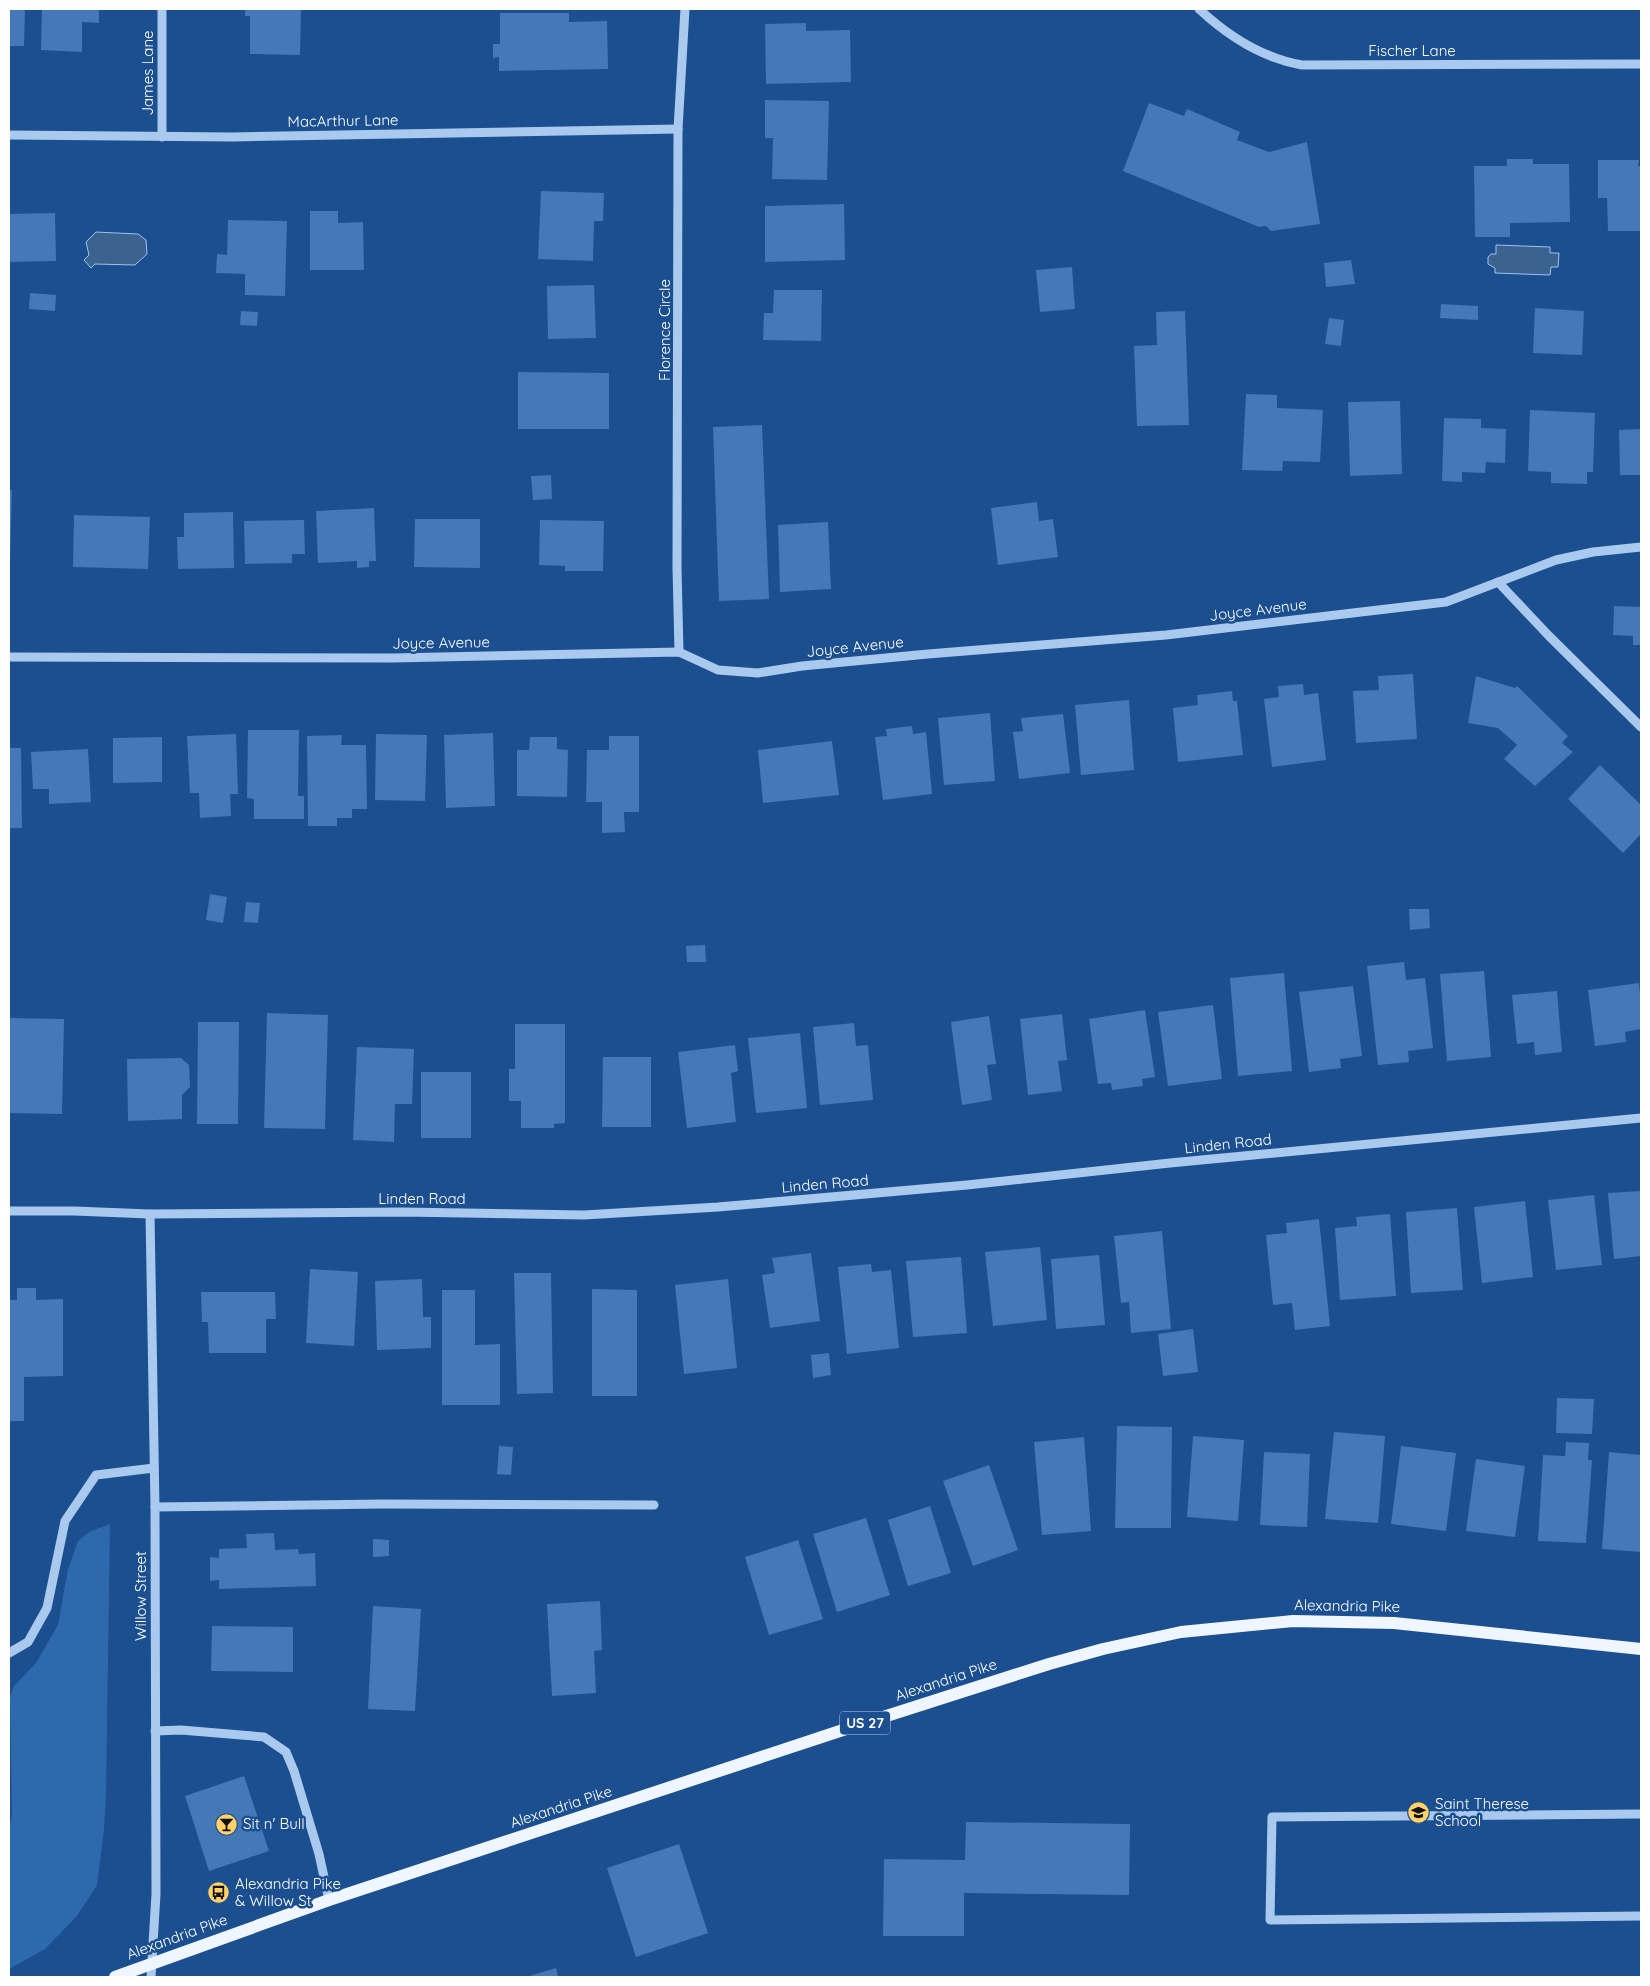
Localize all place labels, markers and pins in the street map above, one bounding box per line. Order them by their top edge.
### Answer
place label: Saint Therese School [1435,1794,1529,1830]
school or university icon: Saint Therese School [1407,1801,1431,1825]
bar icon: Sit n' Bull [215,1812,239,1836]
place label: Sit n' Bull [243,1814,305,1833]
place label: Alexandria Pike & Willow St [235,1874,341,1910]
bus stop icon: Alexandria Pike & Willow St [207,1881,231,1905]

